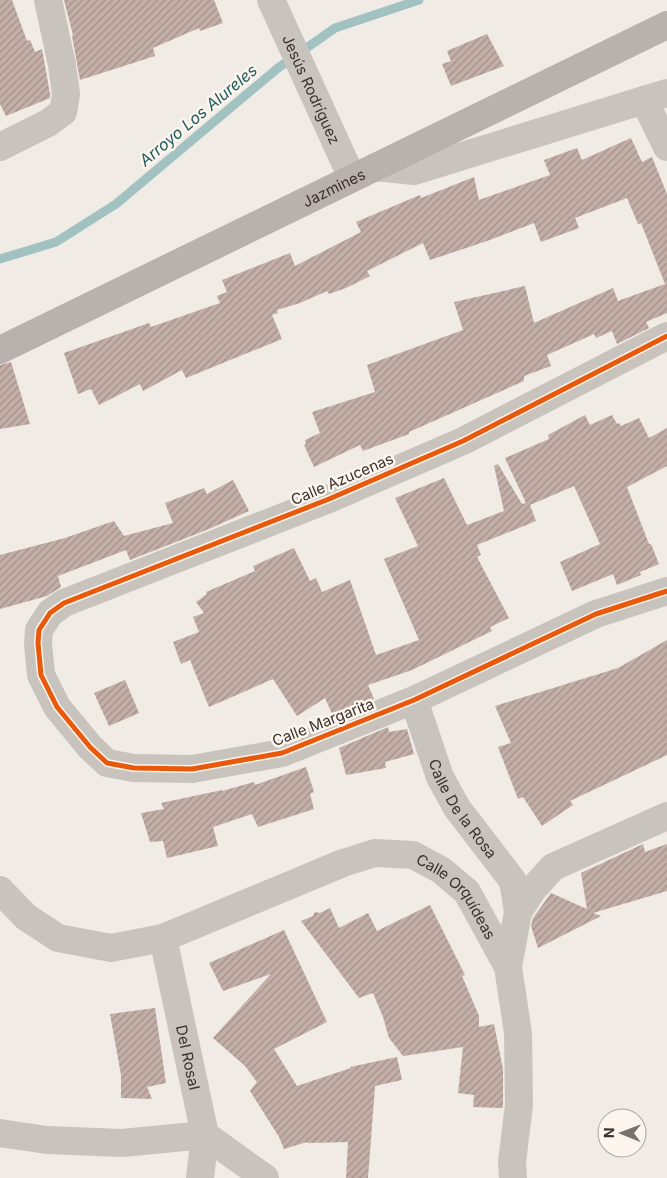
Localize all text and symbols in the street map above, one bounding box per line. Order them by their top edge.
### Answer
street label: Jesús Rodríguez [278,31,345,147]
water label: Arroyo Los Alureles [134,60,261,171]
street label: Jazmines [299,164,368,211]
street label: Calle Azucenas [288,449,396,509]
street label: Calle Margarita [269,694,377,750]
street label: Calle De la Rosa [425,756,501,862]
street label: Calle Orquídeas [413,849,500,943]
street label: Del Rosal [172,1023,205,1092]
north arrow [597,1108,647,1158]
text: N [600,1127,617,1138]

